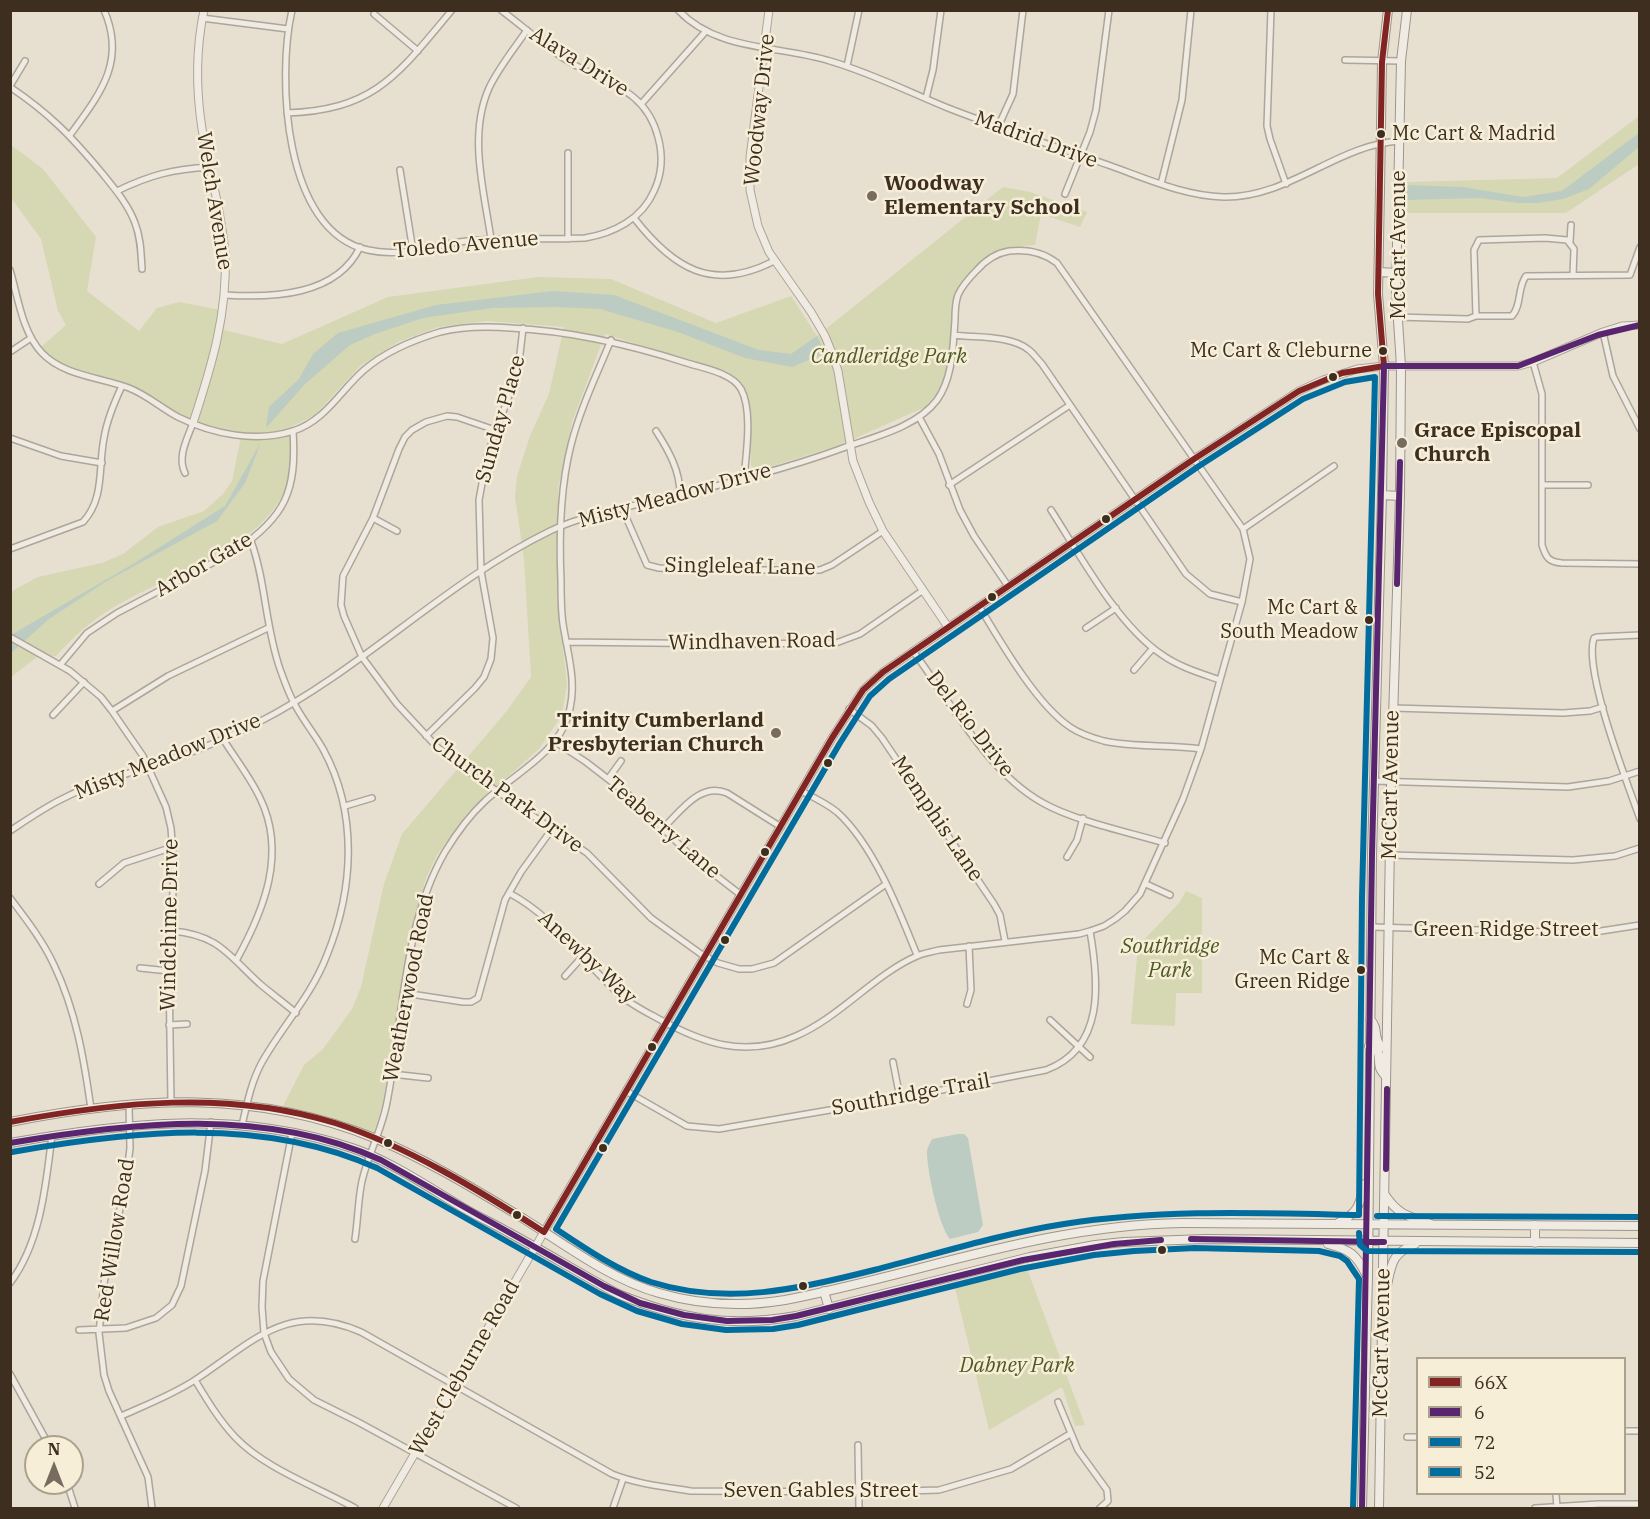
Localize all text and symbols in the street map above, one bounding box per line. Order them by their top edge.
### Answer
street label: Alava Drive [525,22,633,102]
street label: Woodway Drive [739,33,781,187]
street label: Madrid Drive [971,106,1101,174]
place label: Mc Cart & Madrid [1392,122,1556,146]
marker: Mc Cart & Madrid [1375,128,1387,140]
street label: Welch Avenue [191,130,237,272]
street label: McCart Avenue [1386,170,1412,320]
place label: Woodway Elementary School [884,171,1080,221]
marker: Woodway Elementary School [865,189,879,203]
street label: Toledo Avenue [392,226,540,264]
place label: Mc Cart & Cleburne [1190,339,1372,363]
park label: Candleridge Park [811,344,967,370]
marker: Mc Cart & Cleburne [1377,345,1389,357]
street label: Sunday Place [471,352,531,486]
unlabelled marker [1327,371,1339,383]
place label: Grace Episcopal Church [1414,418,1581,468]
marker: Grace Episcopal Church [1395,436,1409,450]
street label: Misty Meadow Drive [576,458,774,534]
unlabelled marker [1100,513,1112,525]
street label: Arbor Gate [151,527,257,603]
street label: Singleleaf Lane [664,553,816,581]
unlabelled marker [986,591,998,603]
place label: Mc Cart & South Meadow [1220,596,1358,643]
marker: Mc Cart & South Meadow [1363,614,1375,626]
street label: Windhaven Road [668,628,836,656]
street label: Del Rio Drive [921,666,1019,782]
street label: Misty Meadow Drive [71,708,265,806]
place label: Trinity Cumberland Presbyterian Church [548,708,764,758]
street label: McCart Avenue [1377,710,1405,860]
marker: Trinity Cumberland Presbyterian Church [769,726,783,740]
street label: Church Park Drive [426,731,588,859]
street label: Memphis Lane [886,751,988,887]
unlabelled marker [822,757,834,769]
street label: Teaberry Lane [601,771,725,885]
street label: Windchime Drive [156,839,184,1011]
unlabelled marker [759,846,771,858]
street label: Weatherwood Road [378,891,440,1085]
street label: Anewby Way [533,906,641,1010]
street label: Green Ridge Street [1413,917,1599,943]
unlabelled marker [719,934,731,946]
park label: Southridge Park [1121,934,1219,984]
place label: Mc Cart & Green Ridge [1234,946,1350,993]
marker: Mc Cart & Green Ridge [1355,964,1367,976]
unlabelled marker [646,1041,658,1053]
street label: Southridge Trail [830,1069,992,1121]
unlabelled marker [382,1137,394,1149]
unlabelled marker [597,1142,609,1154]
street label: Red Willow Road [90,1156,140,1324]
unlabelled marker [511,1209,523,1221]
unlabelled marker [1156,1244,1168,1256]
street label: McCart Avenue [1368,1268,1396,1418]
street label: West Cleburne Road [404,1276,526,1460]
unlabelled marker [797,1280,809,1292]
park label: Dabney Park [959,1353,1075,1379]
legend [1416,1357,1626,1495]
text: 66X [1474,1371,1508,1394]
text: 6 [1474,1401,1485,1424]
text: 72 [1474,1431,1496,1454]
north arrow [24,1435,84,1495]
text: N [48,1439,60,1459]
text: 52 [1474,1461,1496,1484]
street label: Seven Gables Street [724,1478,918,1504]

